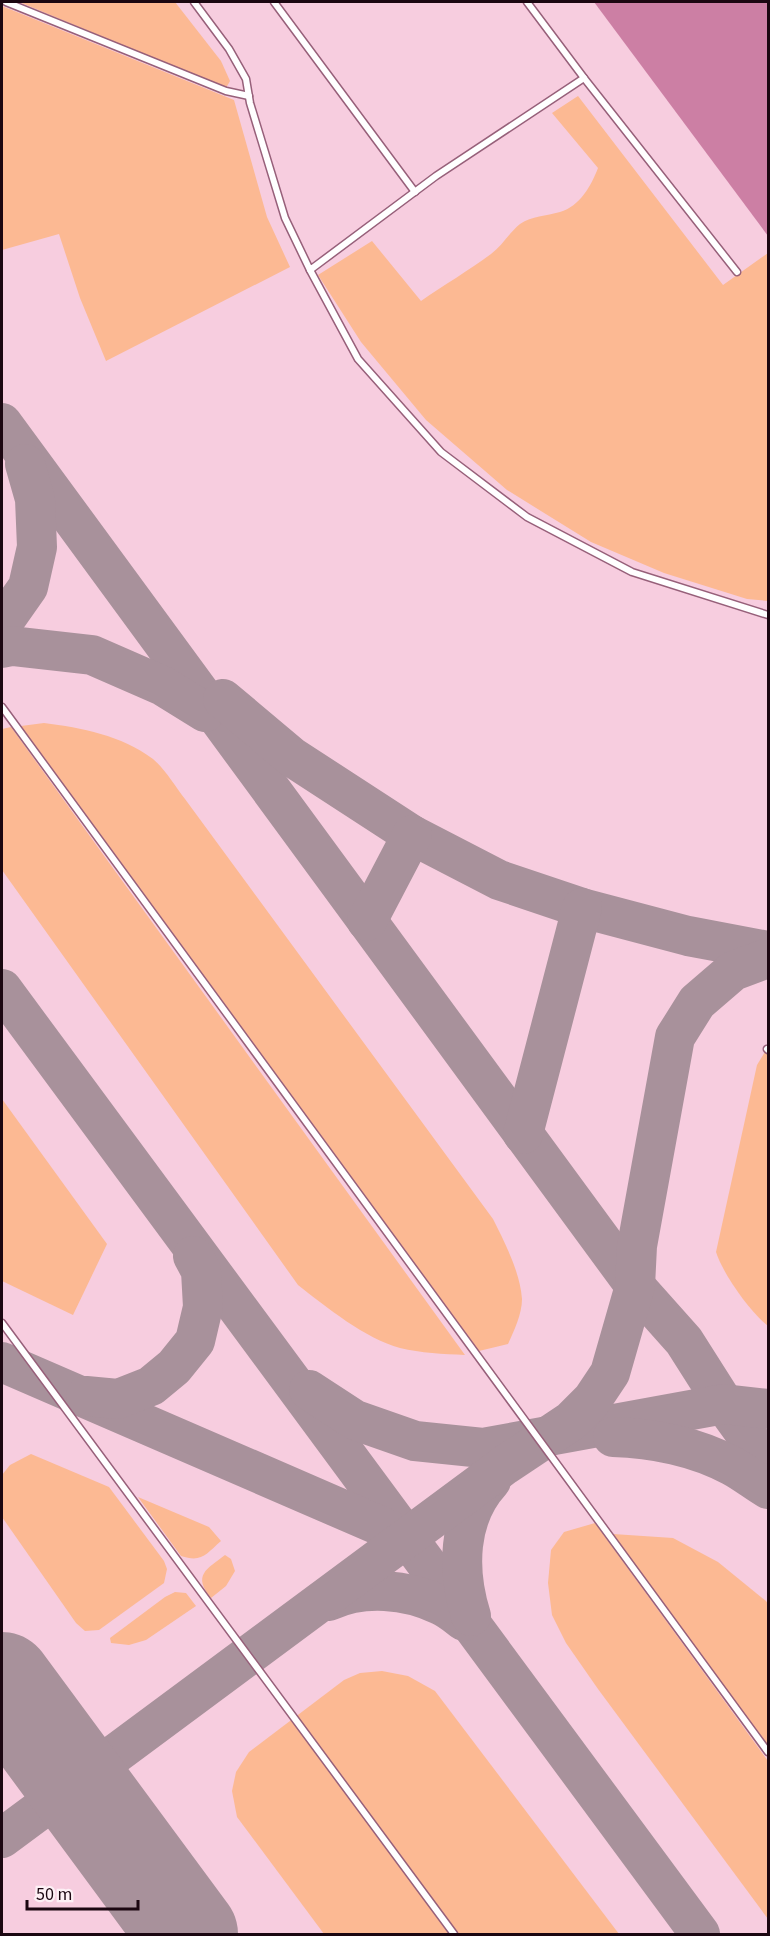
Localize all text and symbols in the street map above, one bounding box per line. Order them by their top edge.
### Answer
scale bar [27,1873,138,1911]
text: 50 m [36,1882,72,1907]

